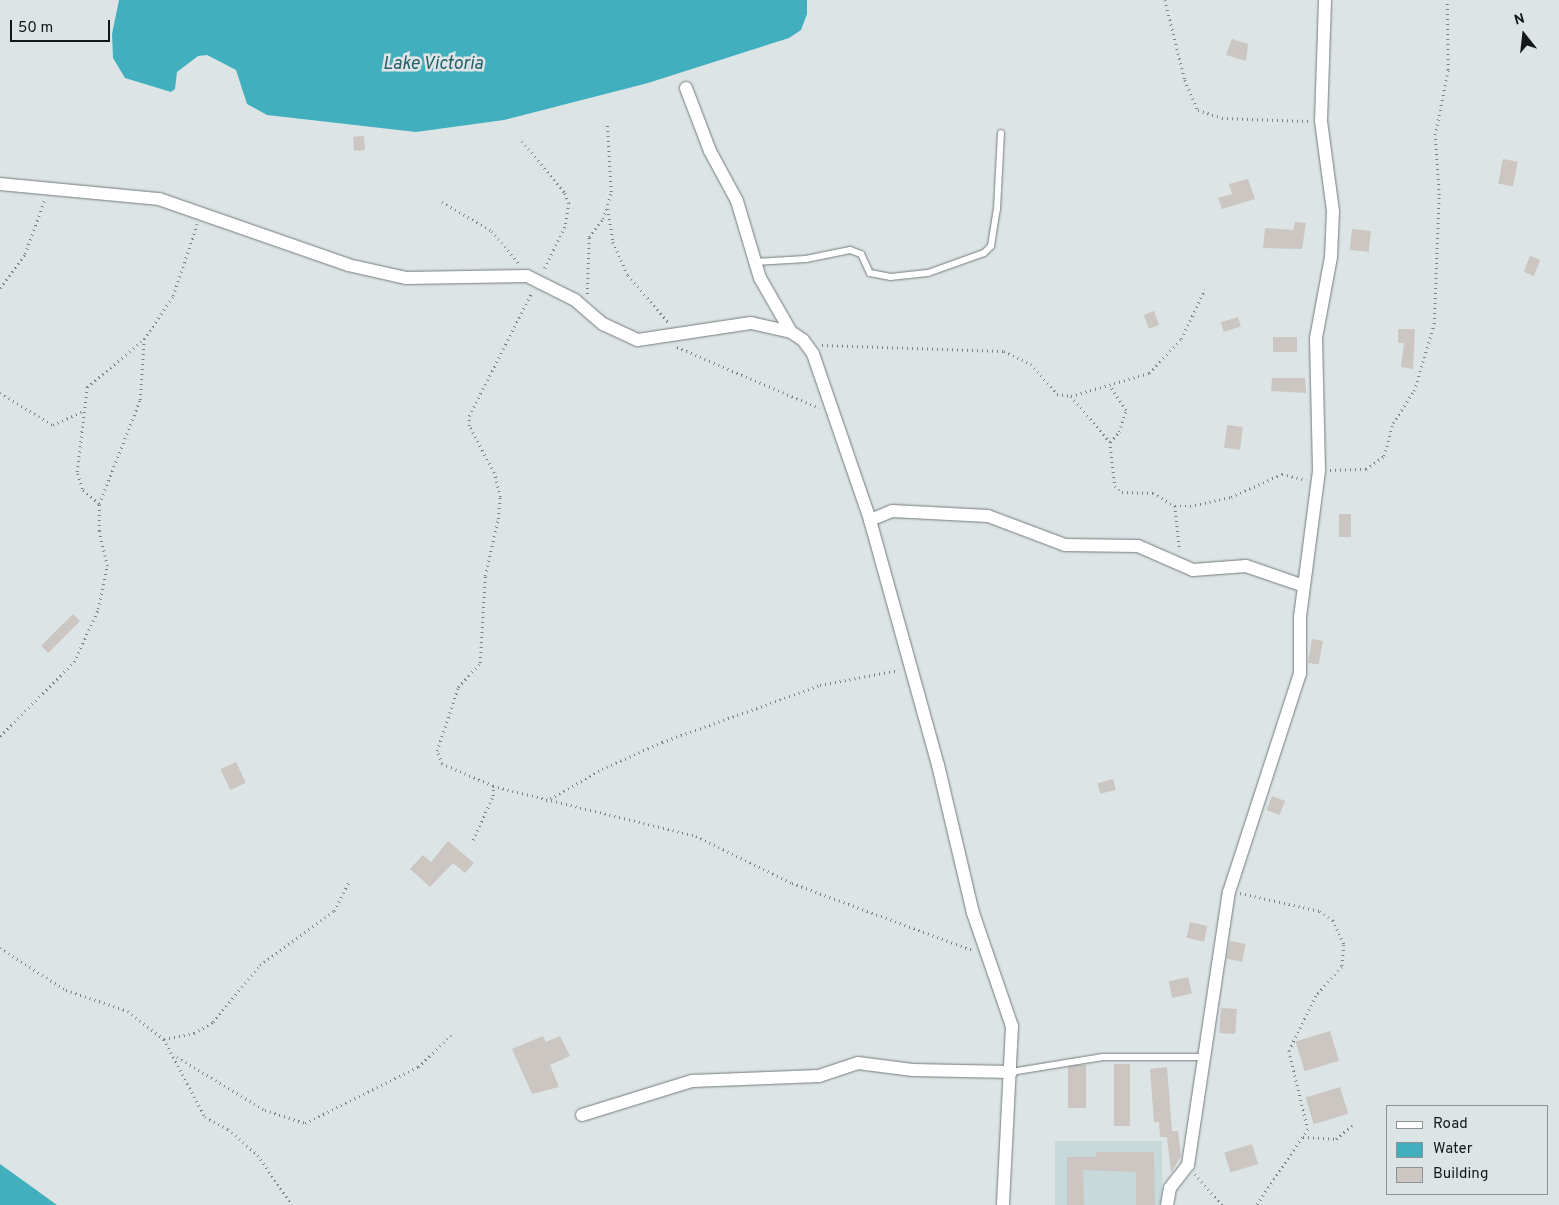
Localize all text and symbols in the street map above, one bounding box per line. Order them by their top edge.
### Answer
scale bar [12,10,112,42]
north arrow [1499,10,1549,60]
text: N [1513,11,1527,30]
text: 50 m [18,19,53,38]
water label: Lake Victoria [383,54,483,76]
legend [1386,1105,1549,1195]
text: Road [1433,1115,1468,1134]
text: Water [1433,1140,1472,1159]
text: Building [1433,1165,1488,1184]

